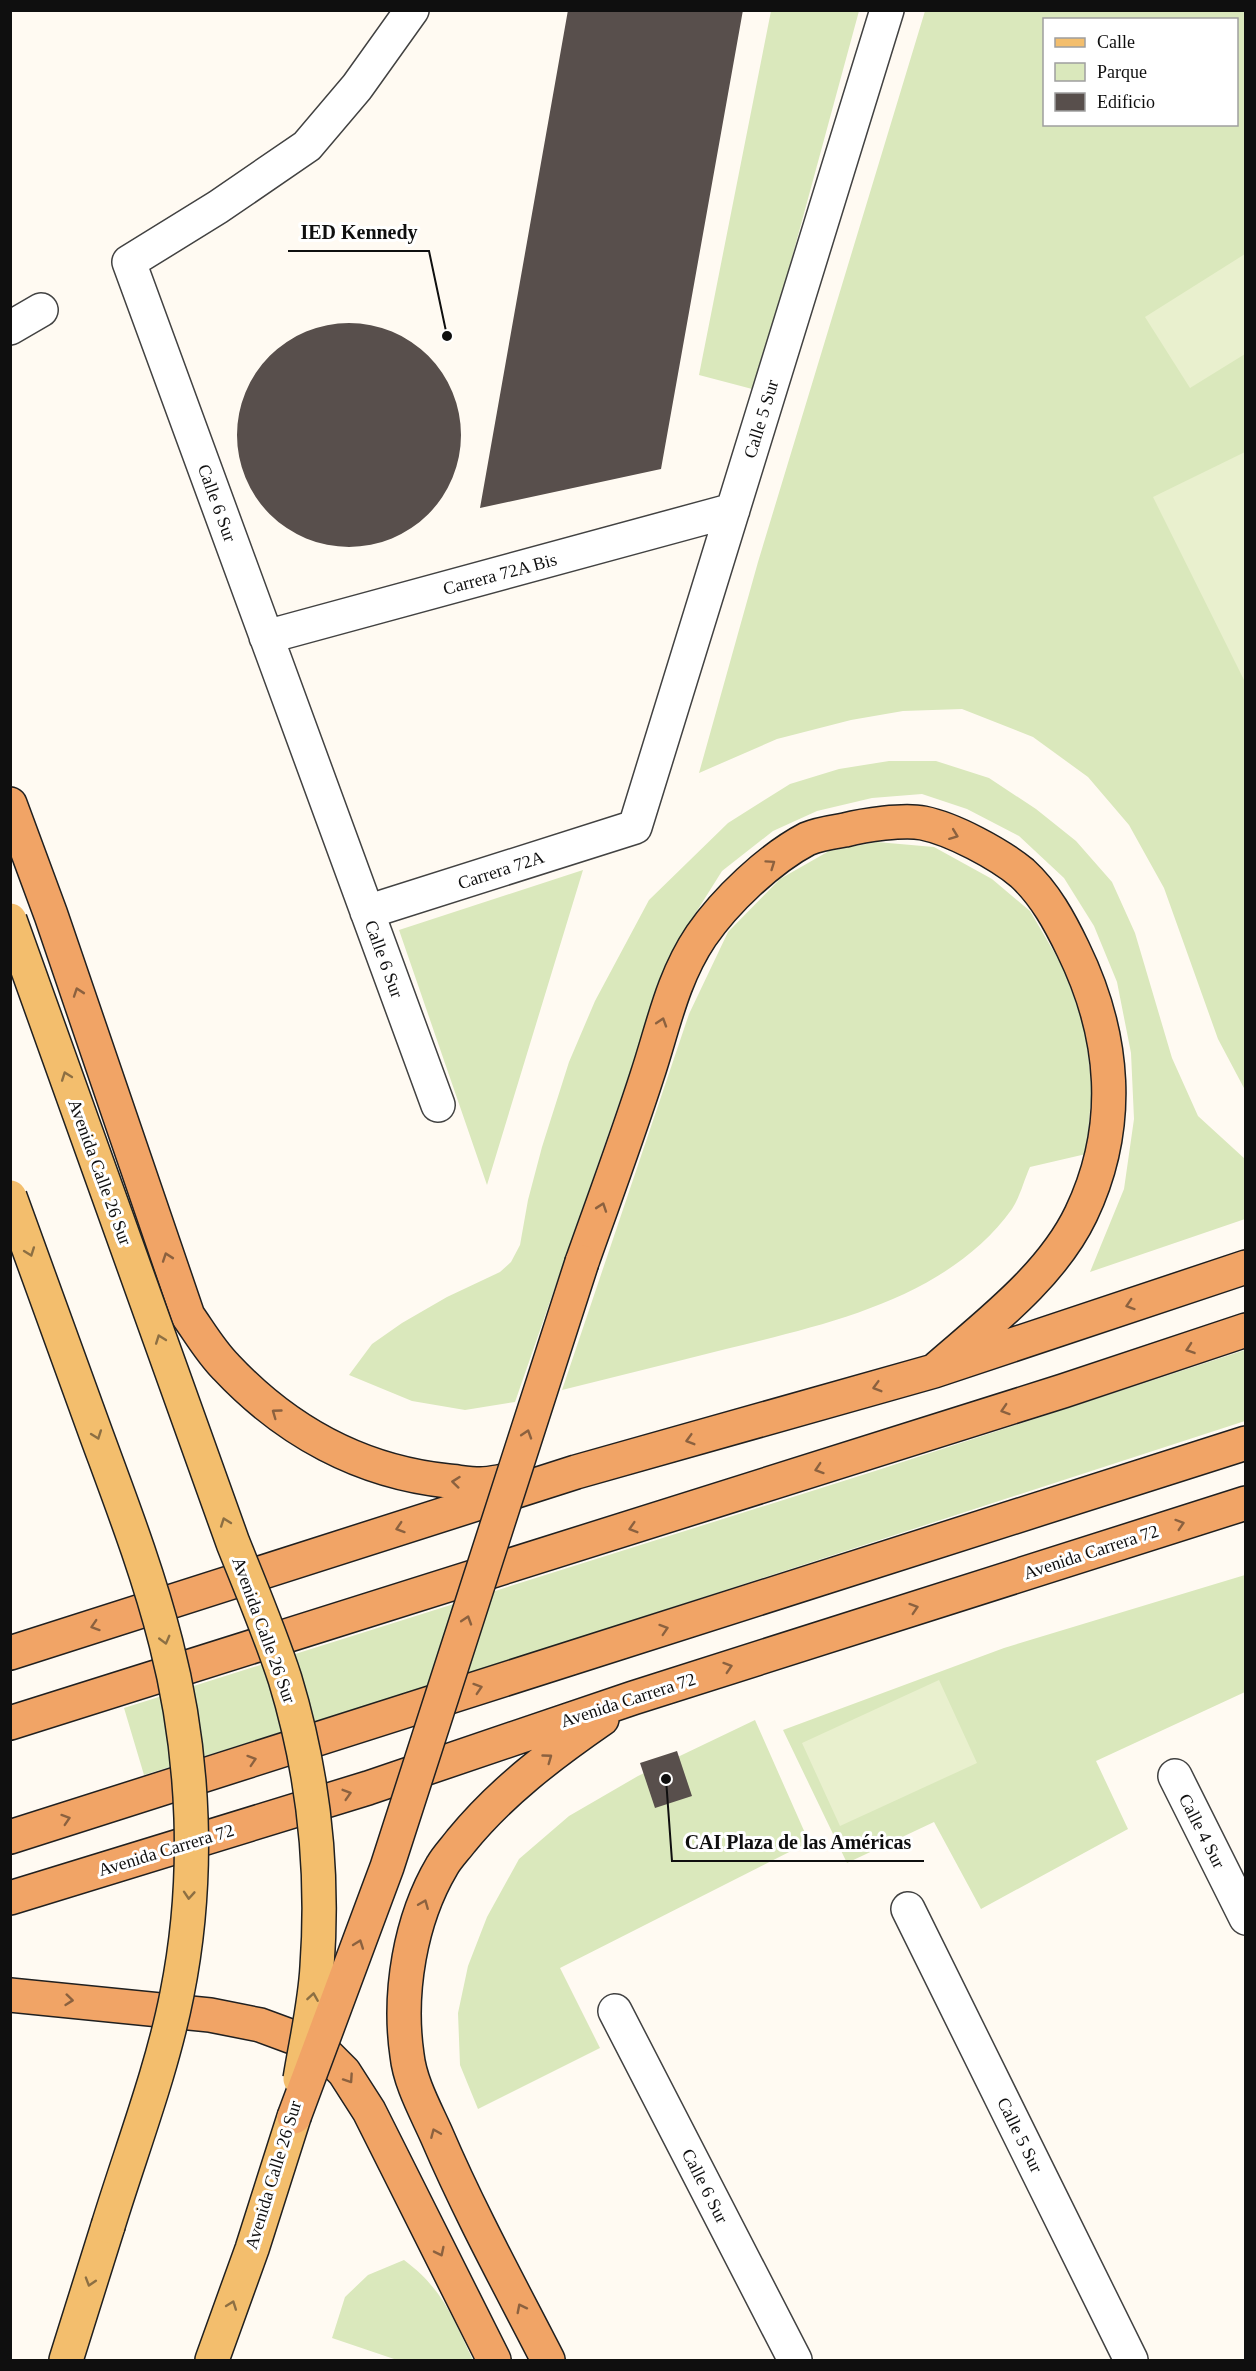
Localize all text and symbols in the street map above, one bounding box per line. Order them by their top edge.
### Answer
legend [1043,18,1238,126]
text: Calle [1097,32,1135,52]
text: Parque [1097,62,1147,82]
text: Edificio [1097,92,1155,112]
callout: IED Kennedy [288,213,429,251]
text: IED Kennedy [300,221,418,244]
street label: Calle 5 Sur [740,377,782,461]
street label: Calle 6 Sur [194,462,240,544]
street label: Carrera 72A Bis [441,549,559,599]
one-way arrow [948,827,959,840]
street label: Carrera 72A [455,847,547,893]
one-way arrow [764,860,775,871]
street label: Calle 6 Sur [361,918,407,1000]
one-way arrow [72,987,85,998]
one-way arrow [655,1017,667,1028]
one-way arrow [60,1071,73,1082]
street label: Avenida Calle 26 Sur [64,1096,136,1248]
one-way arrow [594,1202,607,1213]
one-way arrow [23,1246,36,1256]
one-way arrow [162,1252,175,1263]
one-way arrow [1125,1298,1136,1311]
one-way arrow [154,1334,167,1344]
one-way arrow [1185,1341,1196,1354]
one-way arrow [873,1380,883,1392]
one-way arrow [1000,1403,1011,1415]
one-way arrow [272,1409,283,1420]
one-way arrow [89,1429,102,1440]
one-way arrow [520,1429,532,1440]
one-way arrow [685,1433,696,1445]
one-way arrow [814,1462,825,1474]
one-way arrow [451,1476,460,1489]
one-way arrow [220,1517,233,1528]
one-way arrow [1174,1519,1185,1531]
one-way arrow [628,1520,639,1533]
one-way arrow [395,1521,406,1533]
street label: Avenida Carrera 72 [1021,1521,1161,1583]
street label: Avenida Calle 26 Sur [228,1554,300,1706]
one-way arrow [908,1603,919,1615]
one-way arrow [460,1615,472,1626]
one-way arrow [90,1619,101,1632]
one-way arrow [658,1624,669,1636]
one-way arrow [158,1634,170,1645]
one-way arrow [722,1662,733,1674]
street label: Avenida Carrera 72 [558,1669,698,1731]
one-way arrow [472,1683,483,1695]
one-way arrow [542,1754,553,1765]
one-way arrow [246,1755,257,1767]
one-way arrow [341,1789,352,1801]
street label: Calle 4 Sur [1175,1790,1229,1872]
one-way arrow [60,1814,71,1826]
street label: Avenida Carrera 72 [96,1820,236,1880]
callout: CAI Plaza de las Américas [672,1823,924,1861]
text: CAI Plaza de las Américas [685,1831,912,1853]
one-way arrow [182,1891,195,1900]
one-way arrow [417,1900,429,1911]
one-way arrow [352,1939,364,1950]
one-way arrow [306,1992,318,2001]
one-way arrow [64,1993,73,2006]
one-way arrow [342,2073,353,2084]
street label: Calle 5 Sur [993,2094,1047,2176]
street label: Avenida Calle 26 Sur [241,2098,305,2252]
one-way arrow [431,2129,443,2140]
street label: Calle 6 Sur [678,2145,732,2227]
one-way arrow [433,2245,445,2256]
one-way arrow [85,2276,98,2286]
one-way arrow [224,2300,237,2311]
one-way arrow [517,2304,528,2315]

